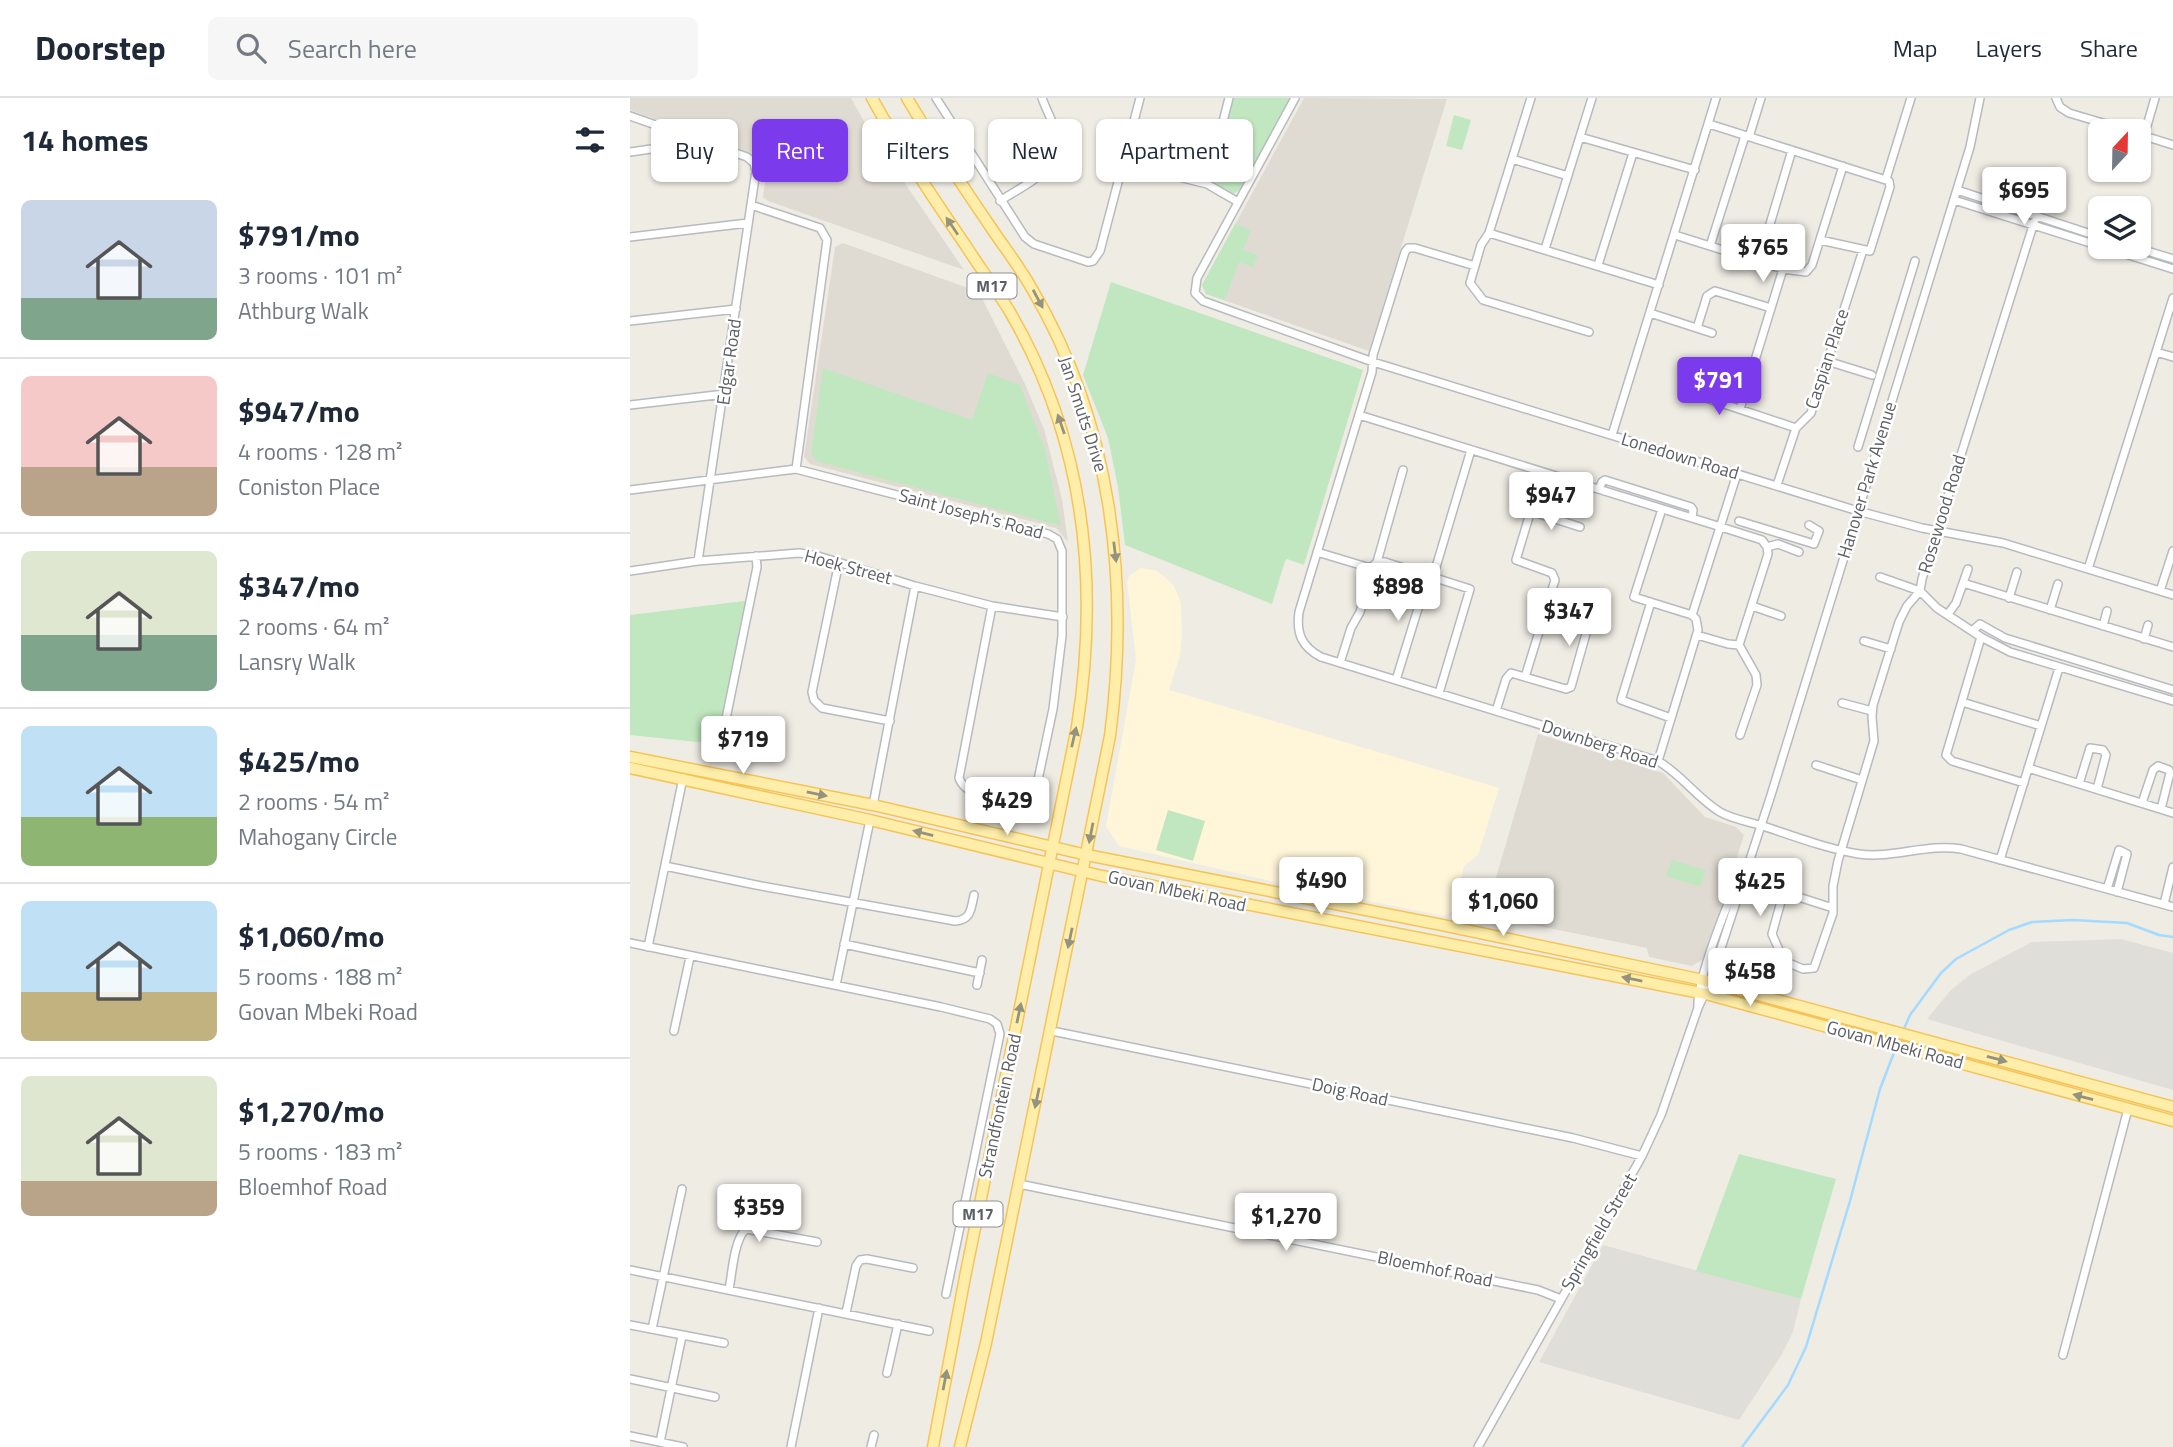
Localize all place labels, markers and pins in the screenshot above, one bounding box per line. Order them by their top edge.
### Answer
pin: $695 [1983,167,2065,227]
pin: $765 [1722,225,1804,284]
pin: $791 [1678,358,1760,417]
pin: $947 [1510,472,1592,532]
pin: $898 [1357,564,1439,623]
pin: $347 [1528,588,1610,648]
pin: $719 [702,716,784,776]
pin: $429 [966,778,1048,837]
pin: $490 [1280,858,1362,917]
pin: $425 [1719,858,1801,918]
pin: $1,060 [1446,878,1560,938]
pin: $458 [1709,948,1791,1008]
pin: $359 [718,1184,800,1244]
pin: $1,270 [1229,1194,1343,1253]

